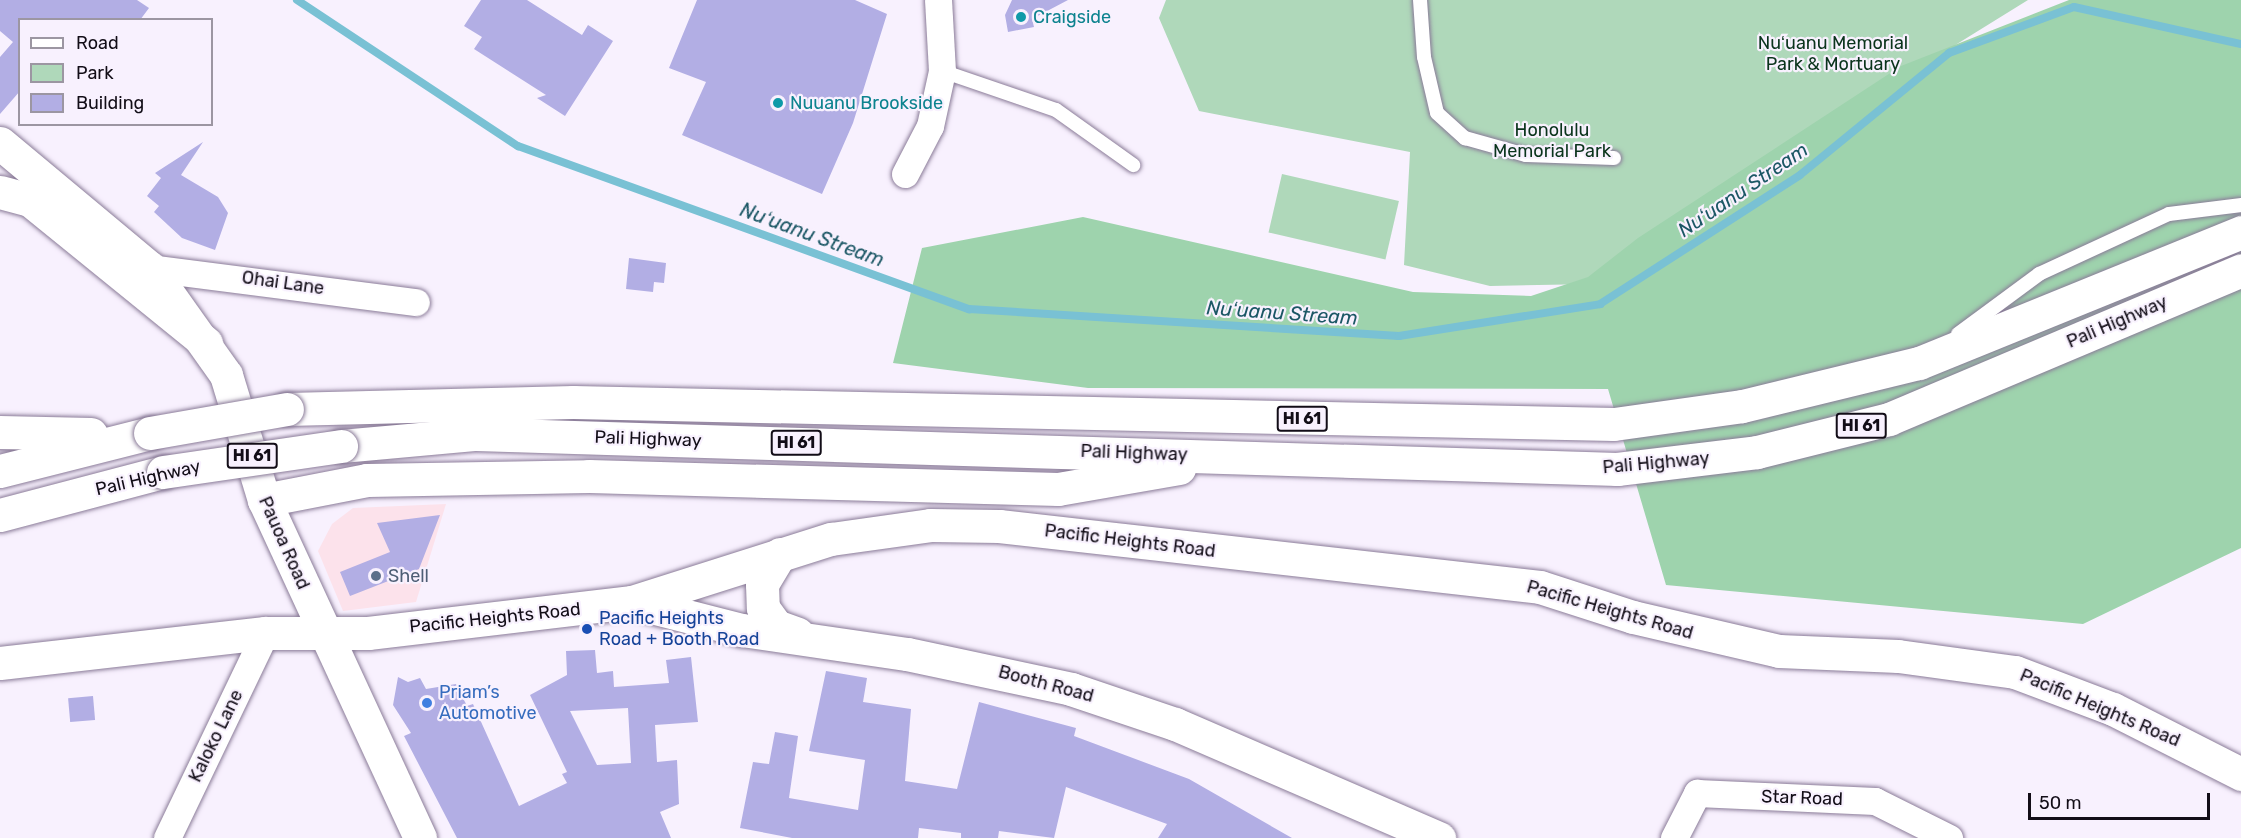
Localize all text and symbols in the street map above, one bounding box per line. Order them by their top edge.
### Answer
place label: Craigside [1033,6,1111,28]
marker: Craigside [1014,10,1028,24]
legend [18,18,213,126]
text: Road [76,32,119,54]
park label: Nuʻuanu Memorial Park & Mortuary [1758,33,1908,76]
text: Park [76,62,113,84]
text: Building [76,92,144,114]
place label: Nuuanu Brookside [790,92,943,114]
marker: Nuuanu Brookside [771,96,785,110]
park label: Honolulu Memorial Park [1493,120,1611,162]
water label: Nuʻuanu Stream [1673,138,1813,242]
water label: Nuʻuanu Stream [737,198,887,272]
street label: Ohai Lane [240,267,326,299]
street label: Pali Highway [2063,291,2171,353]
water label: Nuʻuanu Stream [1206,296,1358,330]
road number: HI 61 [1276,406,1328,432]
road number: HI 61 [1836,413,1886,439]
street label: Pali Highway [594,426,702,452]
road number: HI 61 [770,430,822,456]
street label: Pali Highway [1080,440,1188,466]
road number: HI 61 [226,443,278,469]
street label: Pali Highway [1602,448,1710,478]
street label: Pali Highway [93,455,203,501]
street label: Pauoa Road [254,493,314,593]
street label: Pacific Heights Road [1043,520,1217,562]
place label: Shell [388,565,429,587]
marker: Shell [369,569,383,583]
street label: Pacific Heights Road [1524,576,1696,644]
street label: Pacific Heights Road [408,598,582,638]
place label: Pacific Heights Road + Booth Road [599,608,759,650]
marker: Pacific Heights Road + Booth Road [580,622,594,636]
street label: Booth Road [996,661,1096,707]
street label: Pacific Heights Road [2017,664,2183,752]
place label: Priam’s Automotive [439,682,537,724]
street label: Kaloko Lane [184,686,248,786]
marker: Priam’s Automotive [420,696,434,710]
scale bar [2031,781,2212,819]
street label: Star Road [1761,786,1843,810]
text: 50 m [2039,792,2082,814]

